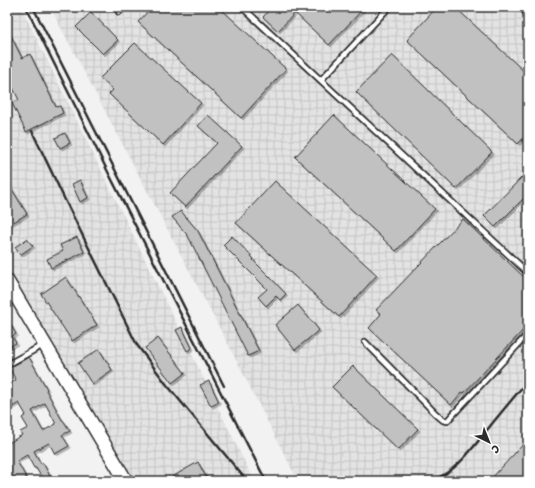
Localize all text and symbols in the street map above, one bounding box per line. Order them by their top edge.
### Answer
north arrow [469,422,509,462]
text: С [488,441,503,457]

